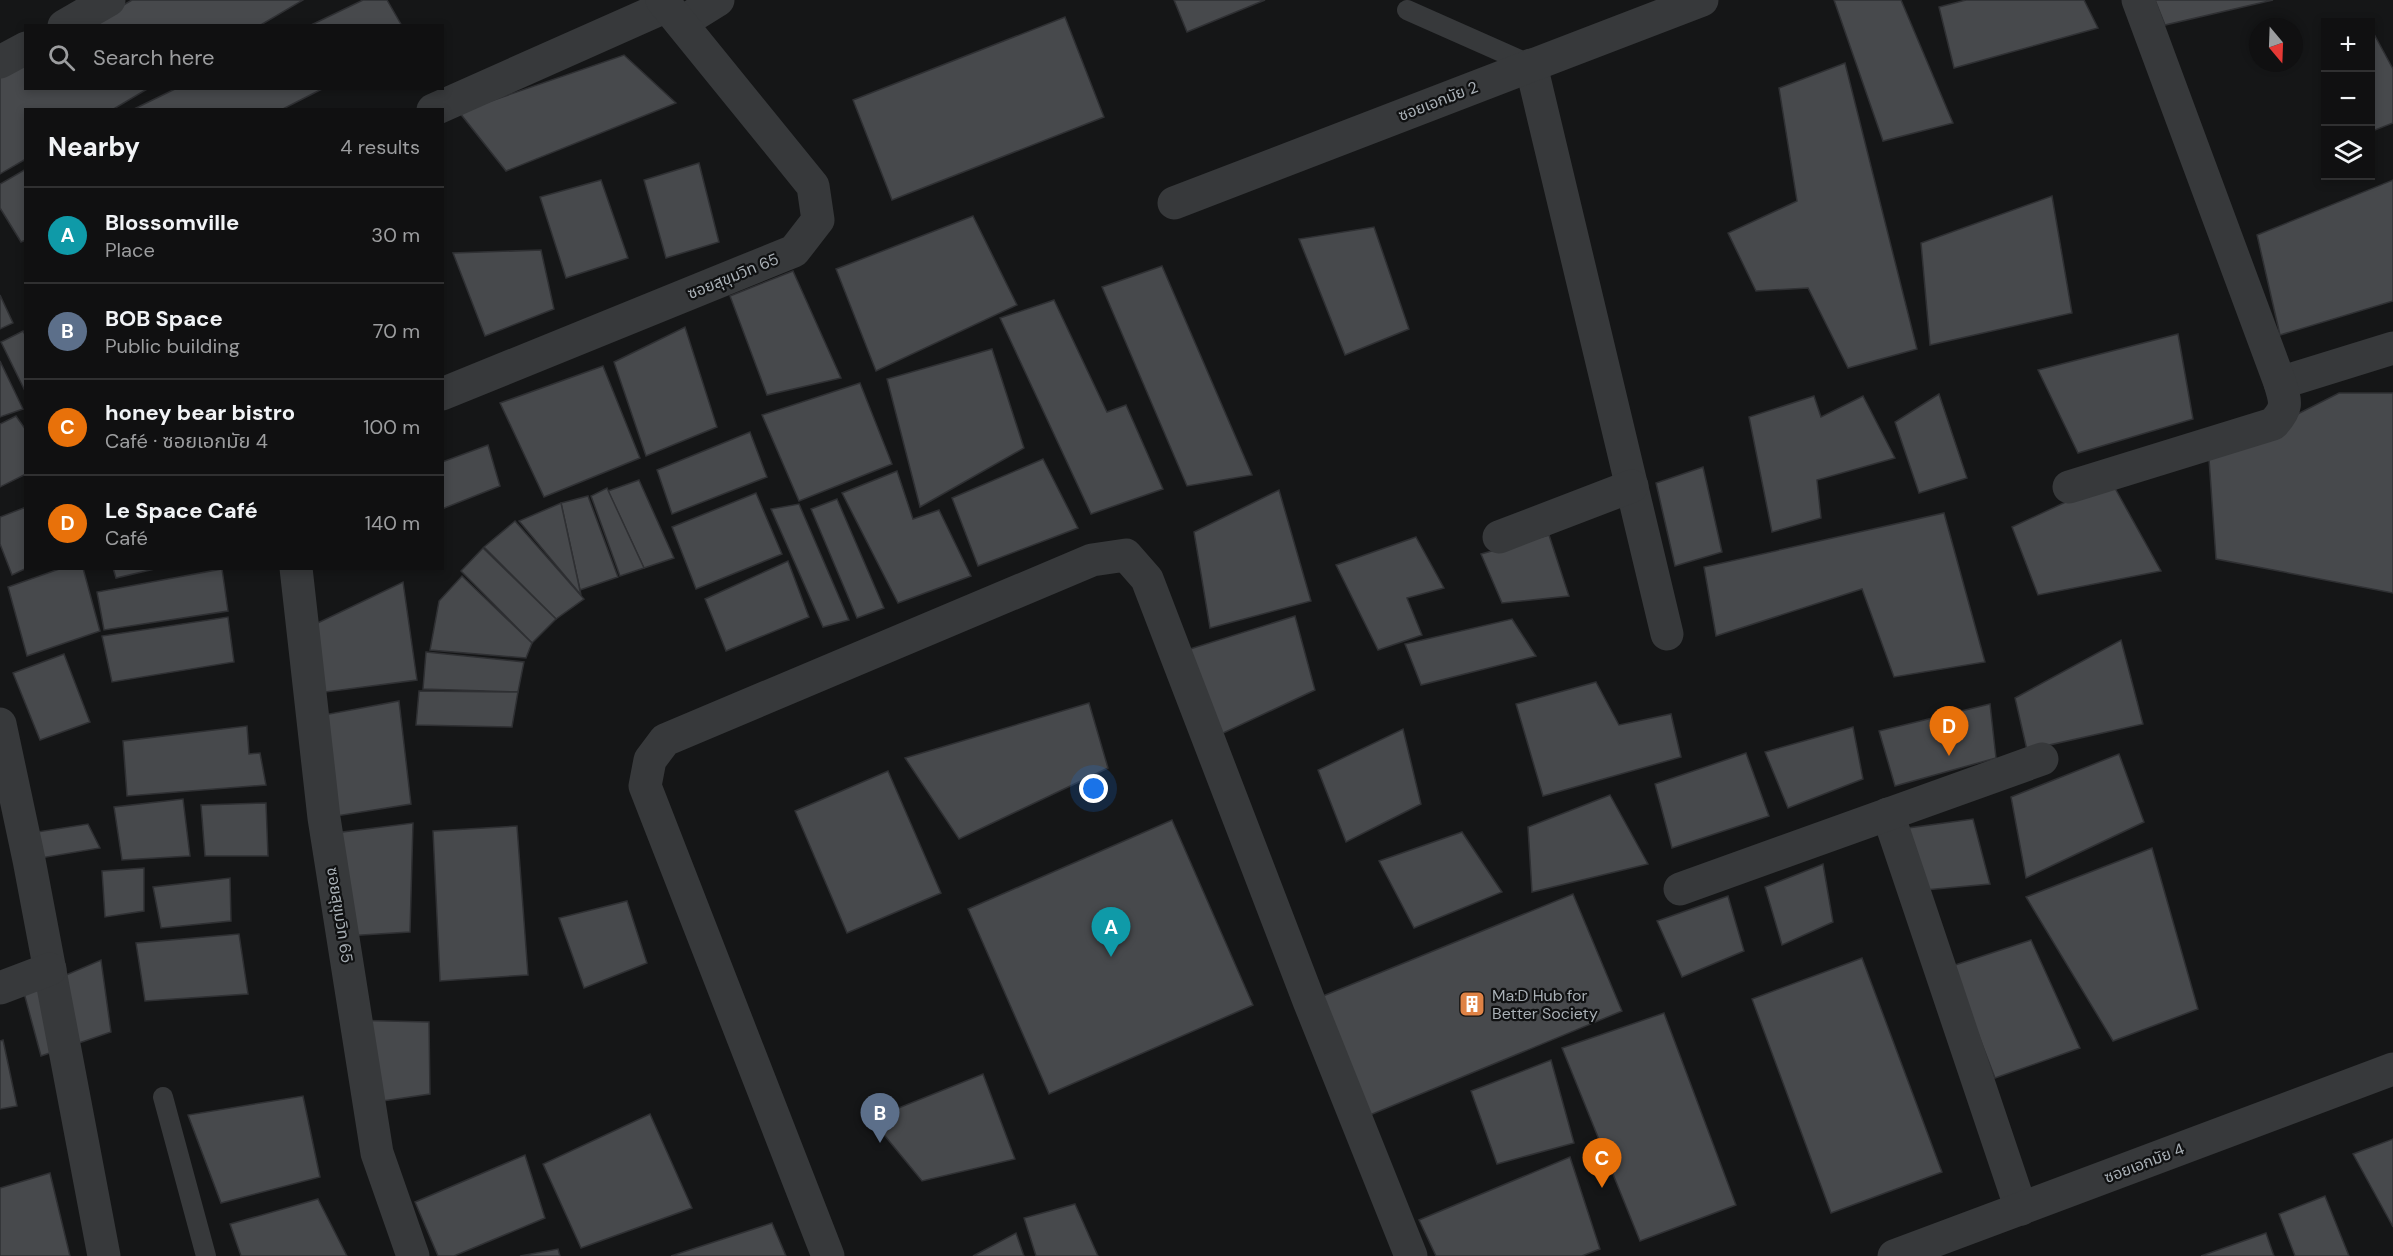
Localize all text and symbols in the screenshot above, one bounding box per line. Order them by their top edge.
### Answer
north arrow [2249,18,2303,72]
map controls [2321,18,2375,180]
button: + [2321,18,2375,72]
search box [24,24,444,90]
icon: search [45,41,78,74]
text: Search here [93,43,214,72]
button: − [2321,72,2375,126]
street label: ซอยเอกมัย 2 [1395,76,1481,126]
button: layers [2321,126,2375,180]
text: Nearby [48,130,140,164]
text: 4 results [340,134,420,160]
text: Blossomville [105,208,239,237]
text: A [60,222,75,248]
text: 30 m [371,222,420,248]
text: Place [105,237,155,263]
street label: ซอยสุขุมวิท 65 [684,248,782,304]
text: BOB Space [105,304,223,333]
text: B [61,318,74,344]
text: 70 m [373,318,420,344]
text: Public building [105,333,240,359]
text: honey bear bistro [105,398,295,427]
text: C [60,414,75,440]
text: 100 m [363,414,420,440]
text: Café · ซอยเอกมัย 4 [105,428,268,454]
text: Le Space Café [105,496,258,525]
text: D [60,510,75,536]
text: 140 m [365,510,420,536]
text: Café [105,525,148,551]
pin: D [1930,706,1968,756]
your location [1079,774,1108,803]
street label: ซอยสุขุมวิท 65 [322,866,358,964]
pin: A [1092,908,1130,957]
place label: Ma:D Hub for Better Society [1492,985,1598,1024]
building icon: Ma:D Hub for Better Society [1457,989,1487,1019]
pin: B [860,1094,900,1143]
pin: C [1582,1138,1622,1188]
street label: ซอยเอกมัย 4 [2101,1138,2187,1188]

